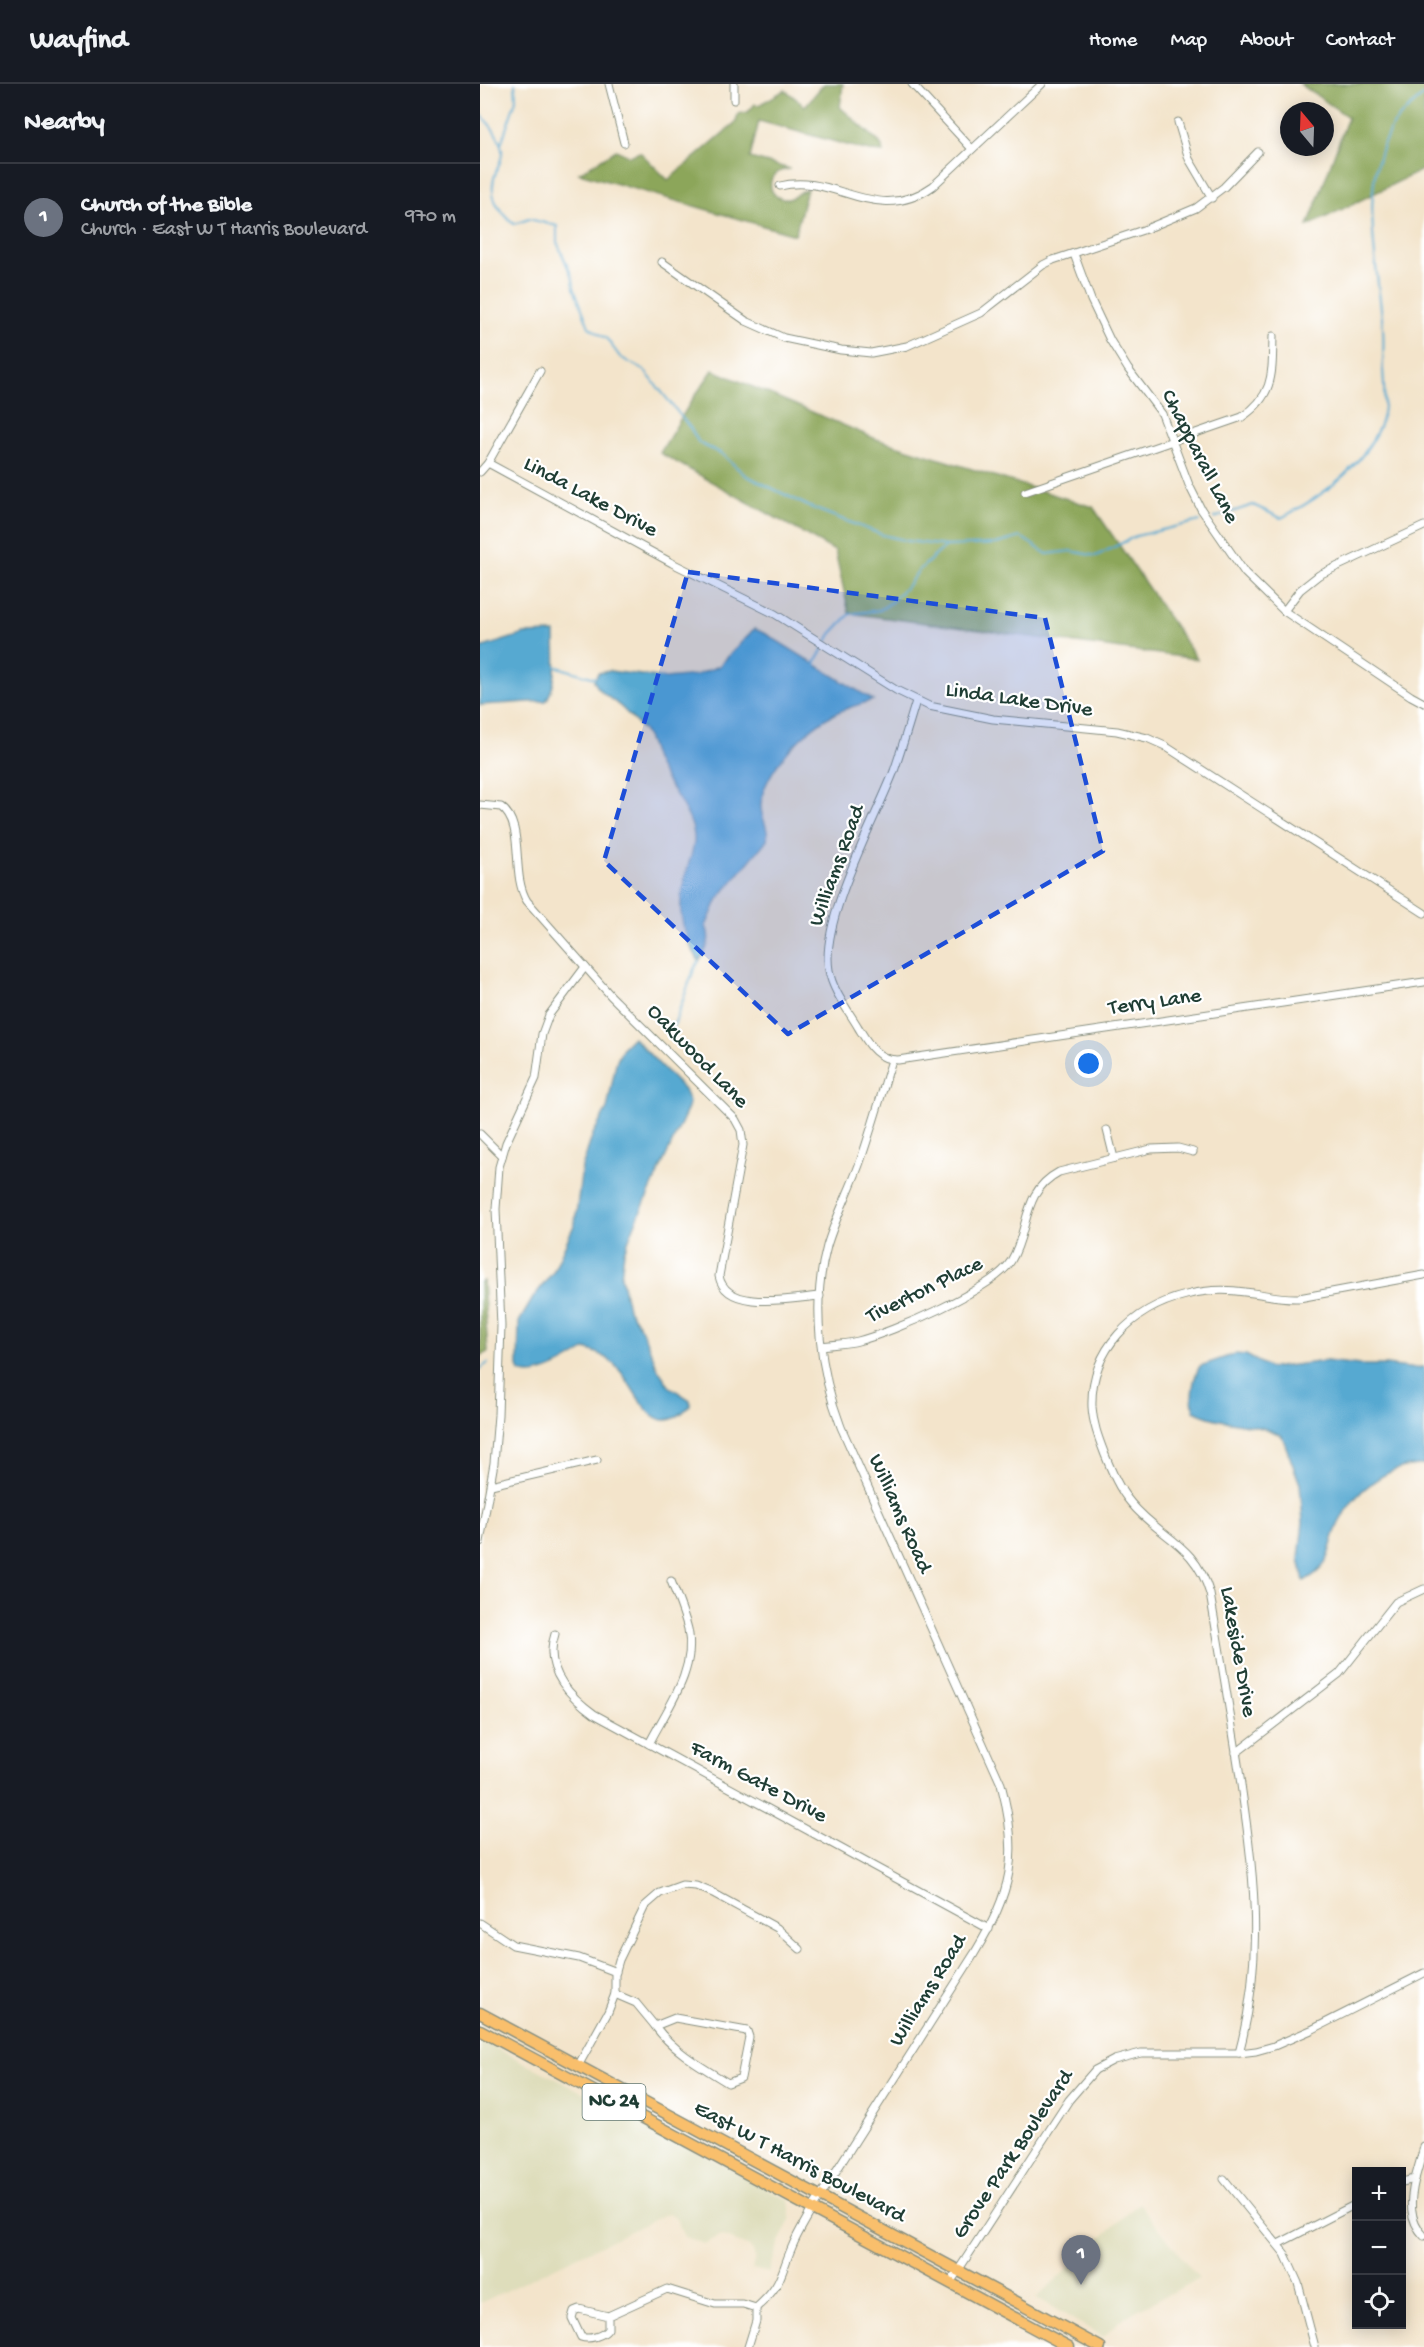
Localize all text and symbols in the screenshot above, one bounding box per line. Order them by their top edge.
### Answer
text: Wayfind [30,25,127,58]
text: Home [1089,29,1137,54]
text: Map [1170,29,1207,54]
text: About [1240,29,1293,54]
text: Contact [1326,29,1394,54]
north arrow [1280,102,1334,156]
text: Nearby [24,108,105,139]
text: Church of the Bible [81,193,252,219]
text: 1 [39,206,48,229]
text: 970 m [405,206,456,229]
text: Church · East W T Harris Boulevard [81,219,367,242]
street label: Chapparall Lane [1154,386,1244,529]
street label: Linda Lake Drive [518,452,662,545]
street label: Linda Lake Drive [944,678,1095,724]
street label: Williams Road [804,800,873,930]
street label: Terry Lane [1105,984,1204,1023]
street label: Oakwood Lane [641,999,754,1115]
your location [1074,1049,1103,1078]
street label: Tiverton Place [861,1251,988,1331]
street label: Williams Road [861,1451,938,1579]
street label: Lakeside Drive [1213,1585,1261,1720]
street label: Farm Gate Drive [684,1735,832,1830]
street label: Williams Road [884,1928,975,2052]
street label: Grove Park Boulevard [948,2064,1081,2244]
road number: NC 24 [582,2084,646,2120]
street label: East W T Harris Boulevard [689,2096,911,2231]
map controls [1352,2167,1406,2329]
button: + [1352,2167,1406,2221]
button: − [1352,2221,1406,2275]
pin: 1 [1062,2236,1100,2285]
button: locate [1352,2275,1406,2329]

